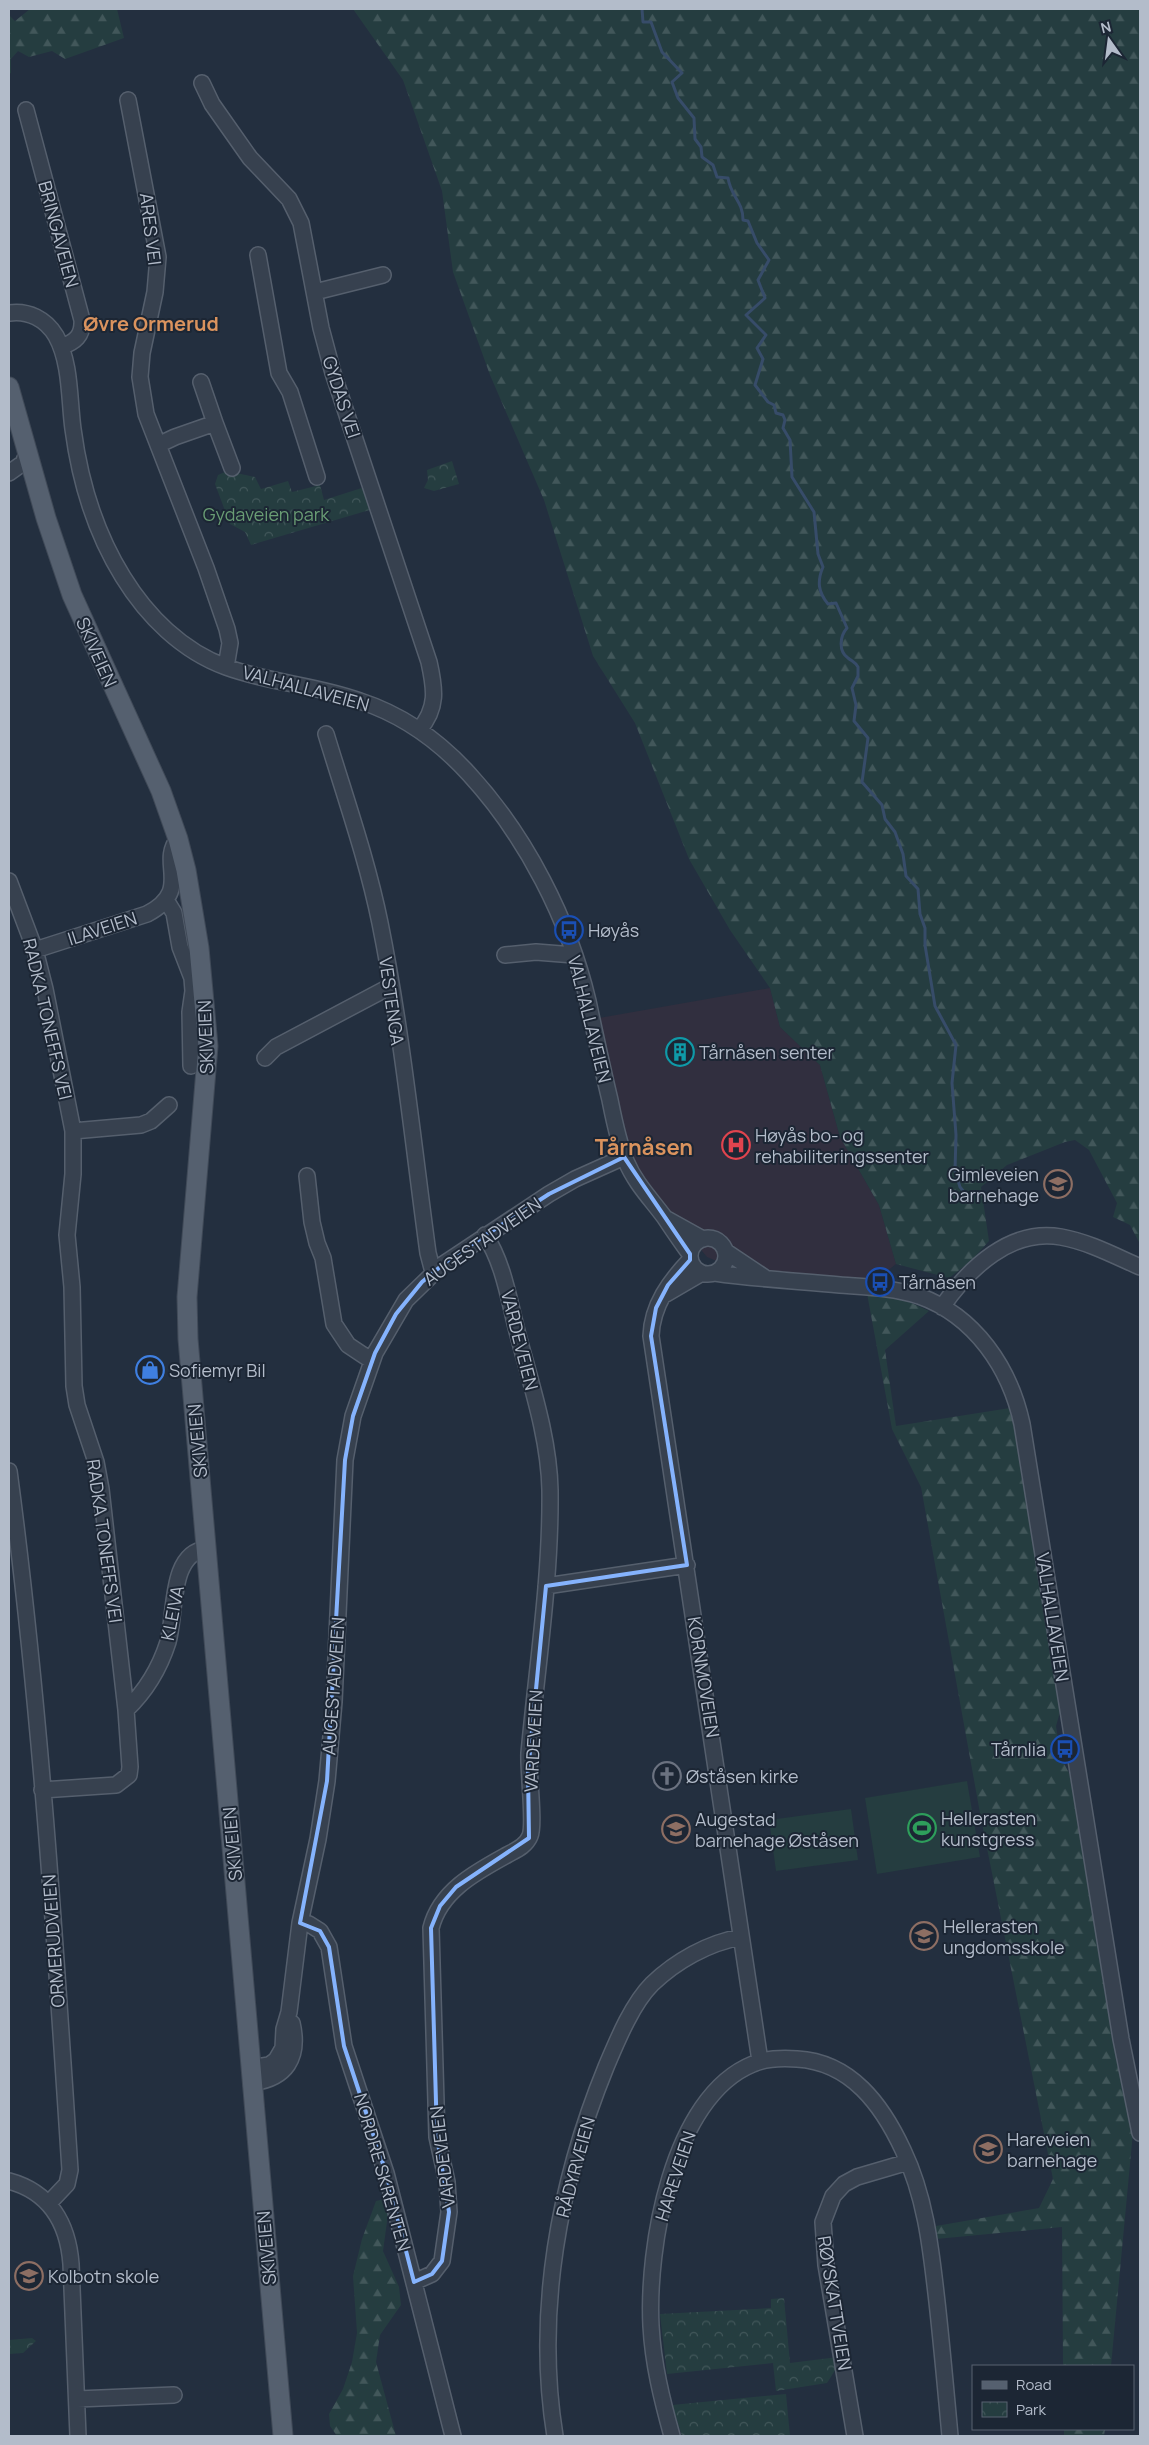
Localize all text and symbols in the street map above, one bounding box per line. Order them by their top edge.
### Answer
north arrow [1084,15,1134,65]
text: N [1099,16,1113,37]
street label: BRINGAVEIEN [33,178,85,290]
street label: ARES VEI [135,192,167,266]
district label: Øvre Ormerud [83,310,219,337]
street label: GYDAS VEI [317,353,367,441]
park label: Gydaveien park [203,502,330,526]
street label: SKIVEIEN [71,613,123,691]
street label: VALHALLAVEIEN [240,660,372,716]
street label: ILAVEIEN [64,906,140,950]
bus stop icon: Høyås [554,915,584,945]
place label: Høyås [588,918,639,942]
street label: RADKA TONEFFS VEI [18,936,78,1102]
street label: VALHALLAVEIEN [563,953,617,1085]
street label: VESTENGA [374,955,410,1047]
street label: SKIVEIEN [192,1000,218,1074]
building icon: Tårnåsen senter [665,1037,695,1067]
place label: Tårnåsen senter [699,1040,834,1064]
place label: Høyås bo- og rehabiliteringssenter [755,1123,929,1168]
hospital icon: Høyås bo- og rehabiliteringssenter [721,1130,751,1160]
district label: Tårnåsen [595,1132,693,1162]
place label: Gimleveien barnehage [948,1162,1039,1207]
school or university icon: Gimleveien barnehage [1043,1169,1073,1199]
street label: AUGESTADVEIEN [418,1191,546,1291]
bus stop icon: Tårnåsen [865,1267,895,1297]
place label: Tårnåsen [899,1270,976,1294]
street label: VARDEVEIEN [496,1287,544,1393]
shop icon: Sofiemyr Bil [135,1355,165,1385]
place label: Sofiemyr Bil [169,1358,266,1382]
street label: SKIVEIEN [182,1403,212,1479]
street label: RADKA TONEFFS VEI [82,1458,128,1624]
street label: VALHALLAVEIEN [1031,1551,1075,1683]
street label: KLEIVA [155,1583,189,1642]
street label: KORNMOVEIEN [683,1615,725,1739]
street label: AUGESTADVEIEN [316,1616,350,1756]
street label: VARDEVEIEN [518,1689,548,1793]
bus stop icon: Tårnlia [1050,1734,1080,1764]
place label: Tårnlia [991,1737,1046,1761]
church icon: Øståsen kirke [652,1761,682,1791]
place label: Øståsen kirke [686,1764,799,1788]
street label: SKIVEIEN [217,1806,247,1882]
place label: Hellerasten kunstgress [941,1806,1036,1851]
place label: Augestad barnehage Øståsen [695,1807,859,1852]
sports icon: Hellerasten kunstgress [907,1813,937,1843]
school or university icon: Augestad barnehage Øståsen [661,1814,691,1844]
street label: ORMERUDVEIEN [36,1874,70,2008]
place label: Hellerasten ungdomsskole [943,1914,1065,1959]
school or university icon: Hellerasten ungdomsskole [909,1921,939,1951]
street label: NORDRE SKRENTEN [349,2090,417,2254]
street label: VARDEVEIEN [424,2105,460,2209]
street label: RÅDYRVEIEN [550,2114,600,2220]
place label: Hareveien barnehage [1007,2127,1097,2172]
street label: HAREVEIEN [649,2128,701,2224]
school or university icon: Hareveien barnehage [973,2134,1003,2164]
street label: SKIVEIEN [251,2210,281,2286]
street label: RØYSKATTVEIEN [813,2234,857,2372]
school or university icon: Kolbotn skole [14,2261,44,2291]
place label: Kolbotn skole [48,2264,159,2288]
legend [972,2365,1134,2430]
text: Road [1016,2374,1052,2395]
text: Park [1016,2399,1046,2420]

